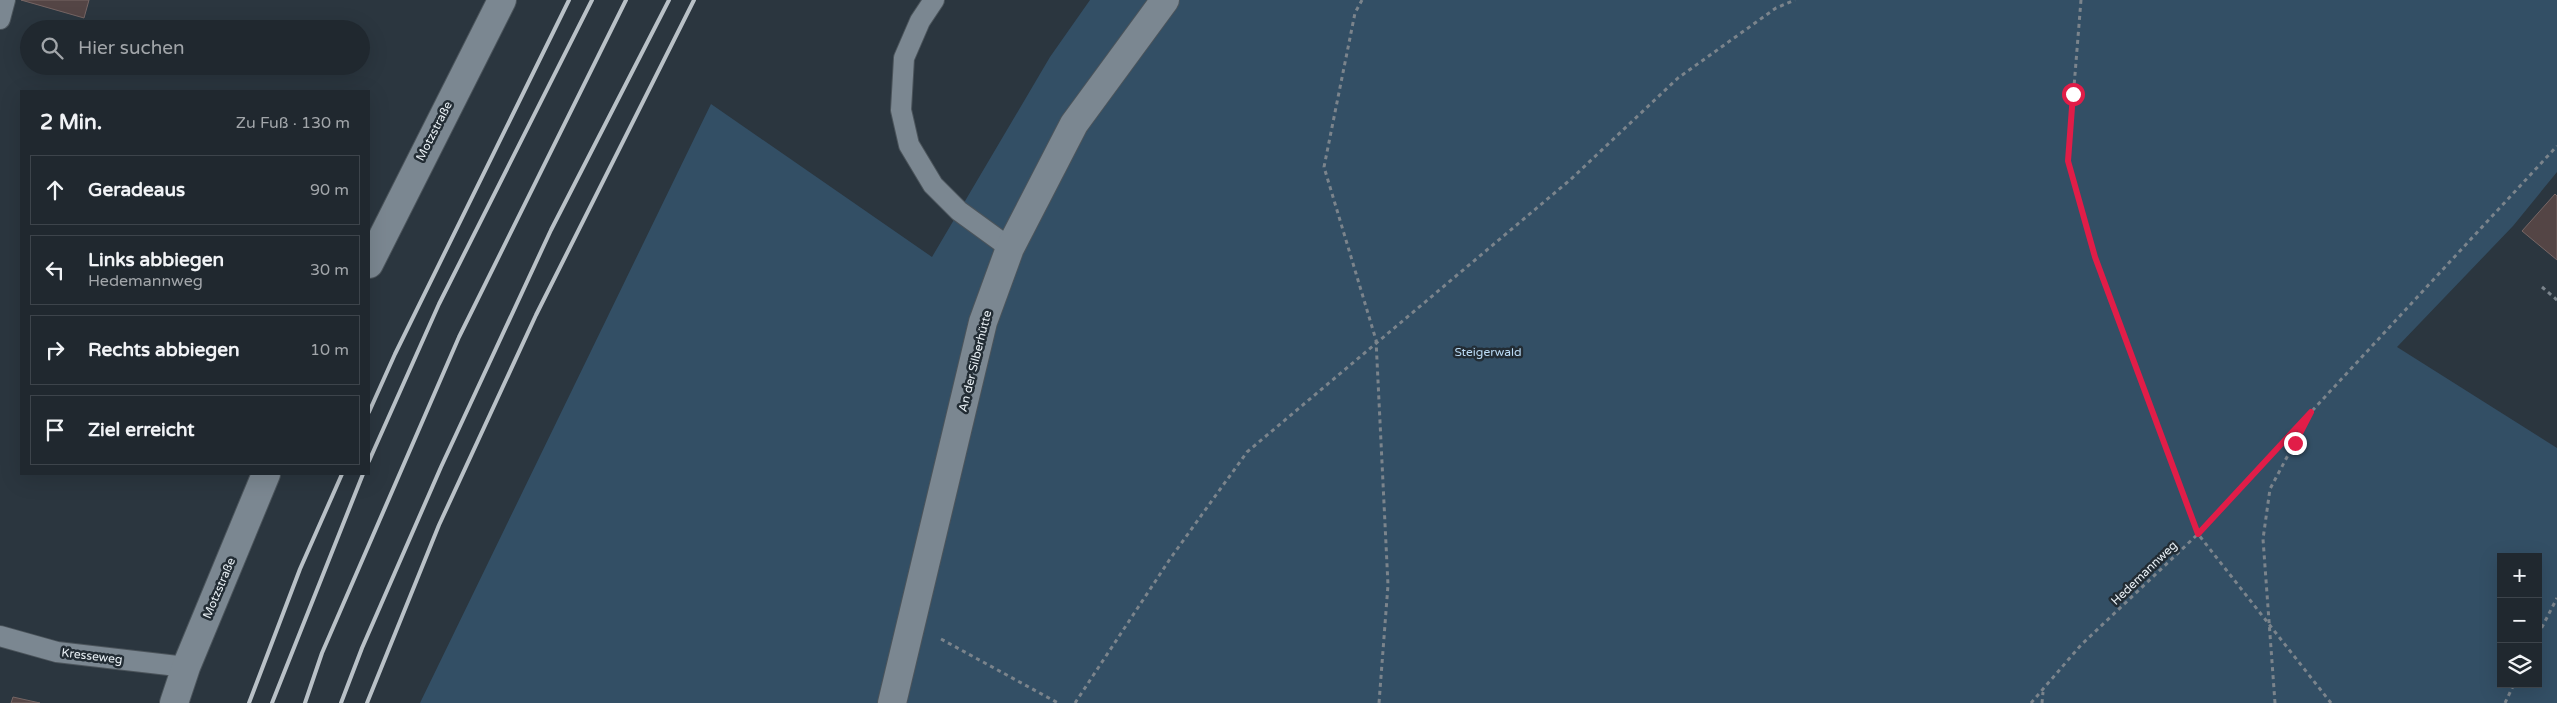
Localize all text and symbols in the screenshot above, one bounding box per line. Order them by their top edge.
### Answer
search box [20,20,370,75]
icon: search [38,34,66,62]
text: Hier suchen [78,37,185,59]
route start [2062,83,2085,106]
street label: Motzstraße [413,99,455,163]
text: 2 Min. [40,110,102,135]
text: Zu Fuß · 130 m [236,113,350,133]
icon: ahead [41,176,69,204]
text: Geradeaus [88,179,185,201]
text: 90 m [310,180,349,200]
text: Links abbiegen [88,249,224,271]
icon: left [41,256,69,284]
text: 30 m [310,260,349,280]
text: Hedemannweg [88,271,203,291]
street label: An der Silberhütte [956,309,994,413]
icon: right [41,336,69,364]
text: Rechts abbiegen [88,339,240,361]
text: 10 m [310,340,349,360]
park label: Steigerwald [1454,345,1522,359]
icon: arrive [41,416,69,444]
text: Ziel erreicht [88,419,195,441]
route end [2284,432,2307,455]
street label: Hedemannweg [2108,538,2180,608]
map controls [2497,553,2542,688]
button: + [2497,553,2542,598]
street label: Motzstraße [200,555,238,621]
button: − [2497,598,2542,643]
button: layers [2497,643,2542,688]
street label: Kresseweg [61,645,123,667]

